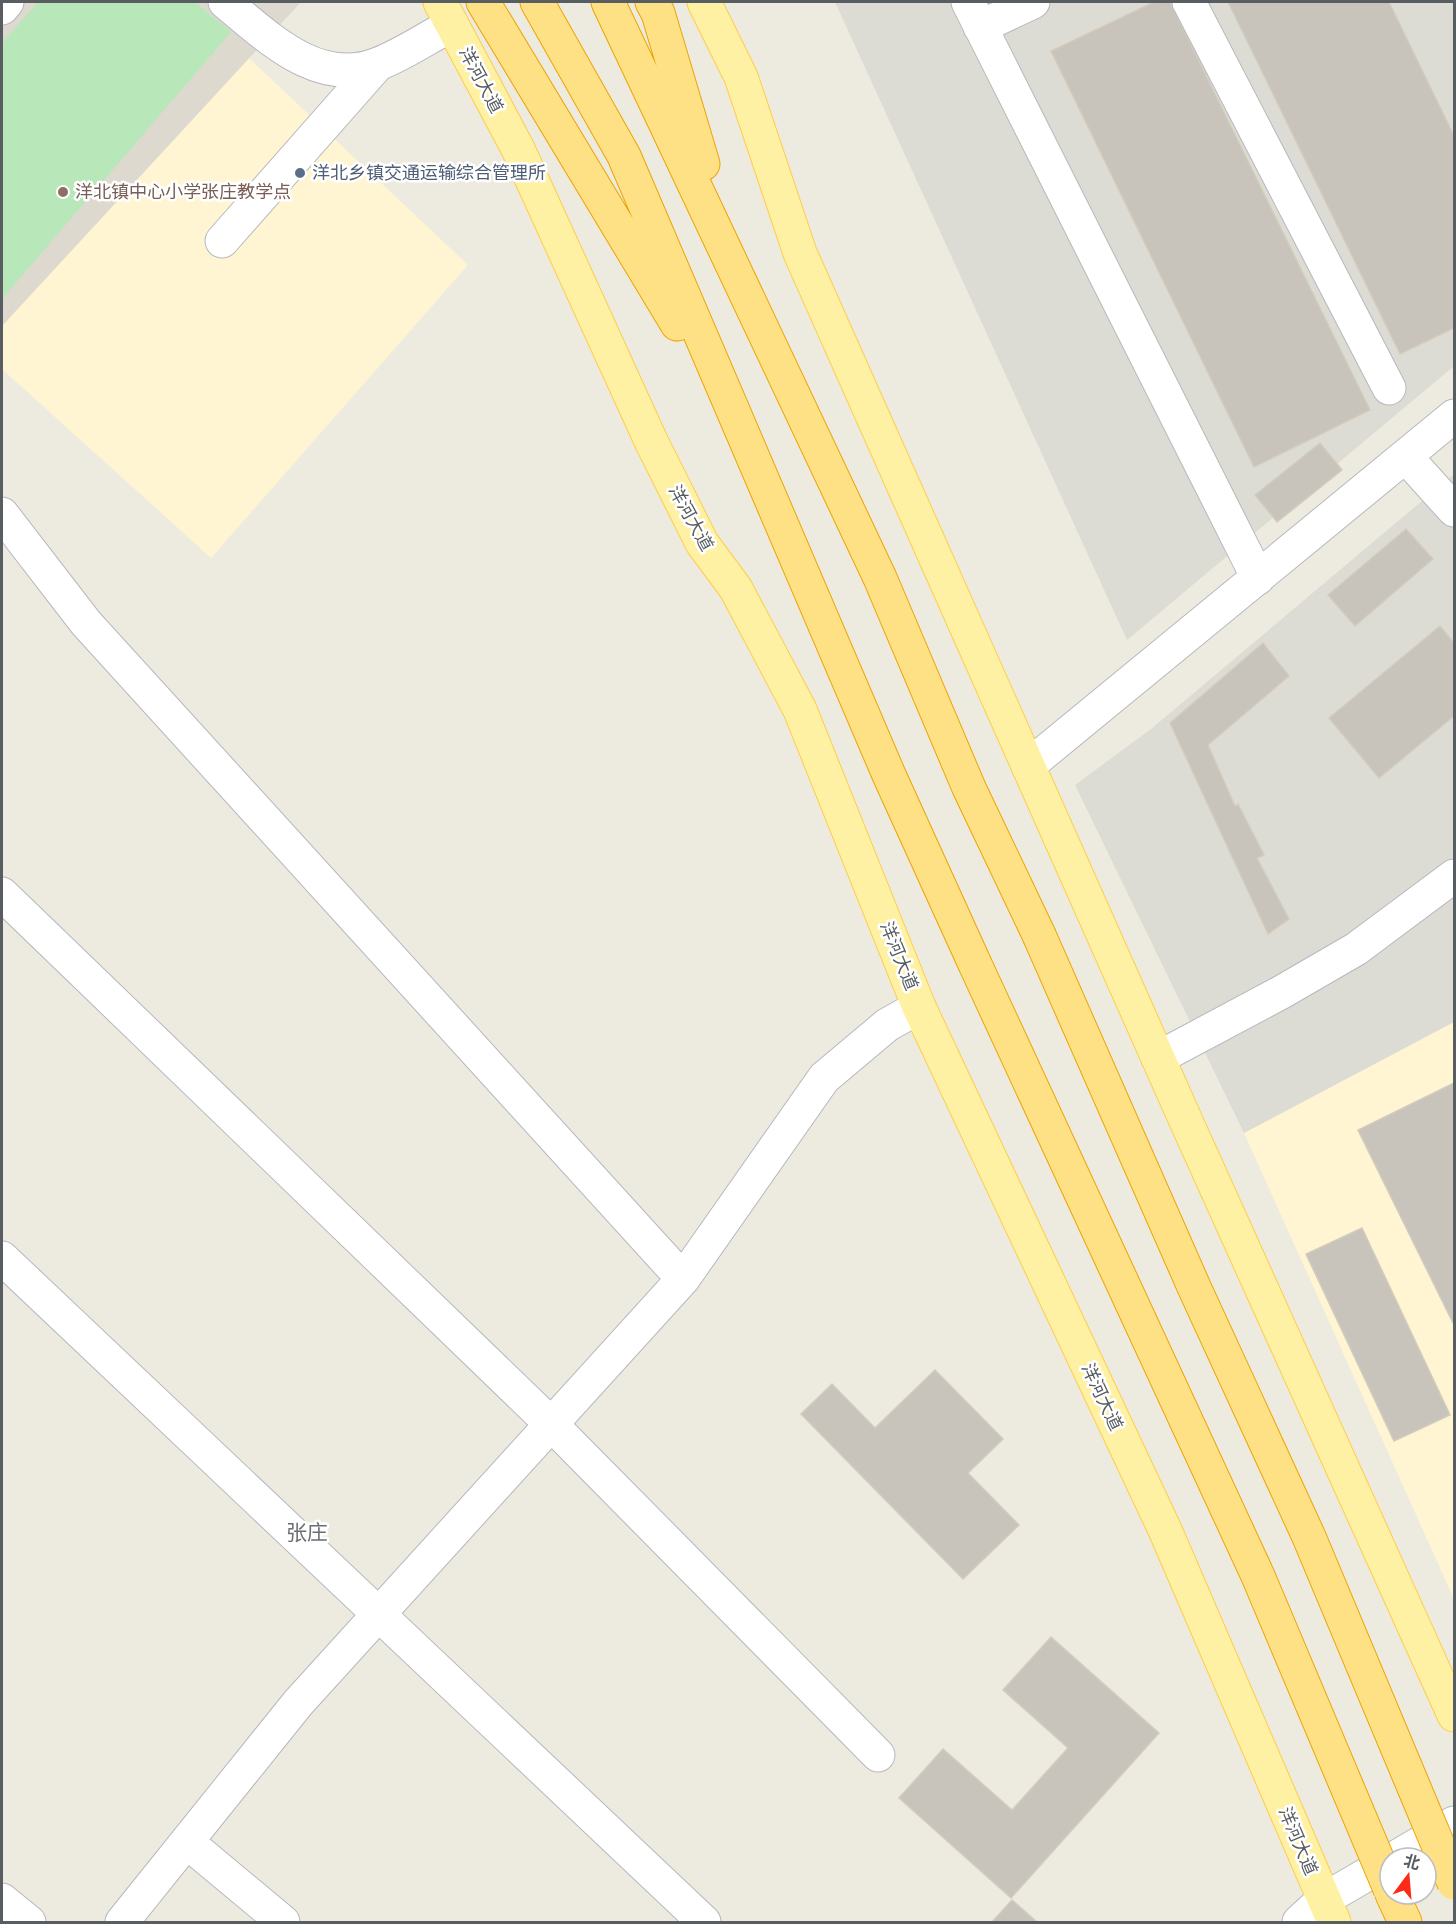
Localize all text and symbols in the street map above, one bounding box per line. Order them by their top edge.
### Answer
street label: 洋河大道 [455,43,508,116]
place label: 洋北乡镇交通运输综合管理所 [312,162,546,183]
marker: 洋北乡镇交通运输综合管理所 [293,166,307,180]
place label: 洋北镇中心小学张庄教学点 [75,181,291,202]
marker: 洋北镇中心小学张庄教学点 [56,185,70,199]
street label: 洋河大道 [665,481,718,554]
street label: 洋河大道 [876,919,923,993]
street label: 洋河大道 [1078,1360,1127,1434]
district label: 张庄 [286,1521,328,1545]
street label: 洋河大道 [1275,1804,1322,1878]
north arrow [1378,1846,1438,1906]
text: 北 [1402,1851,1422,1873]

